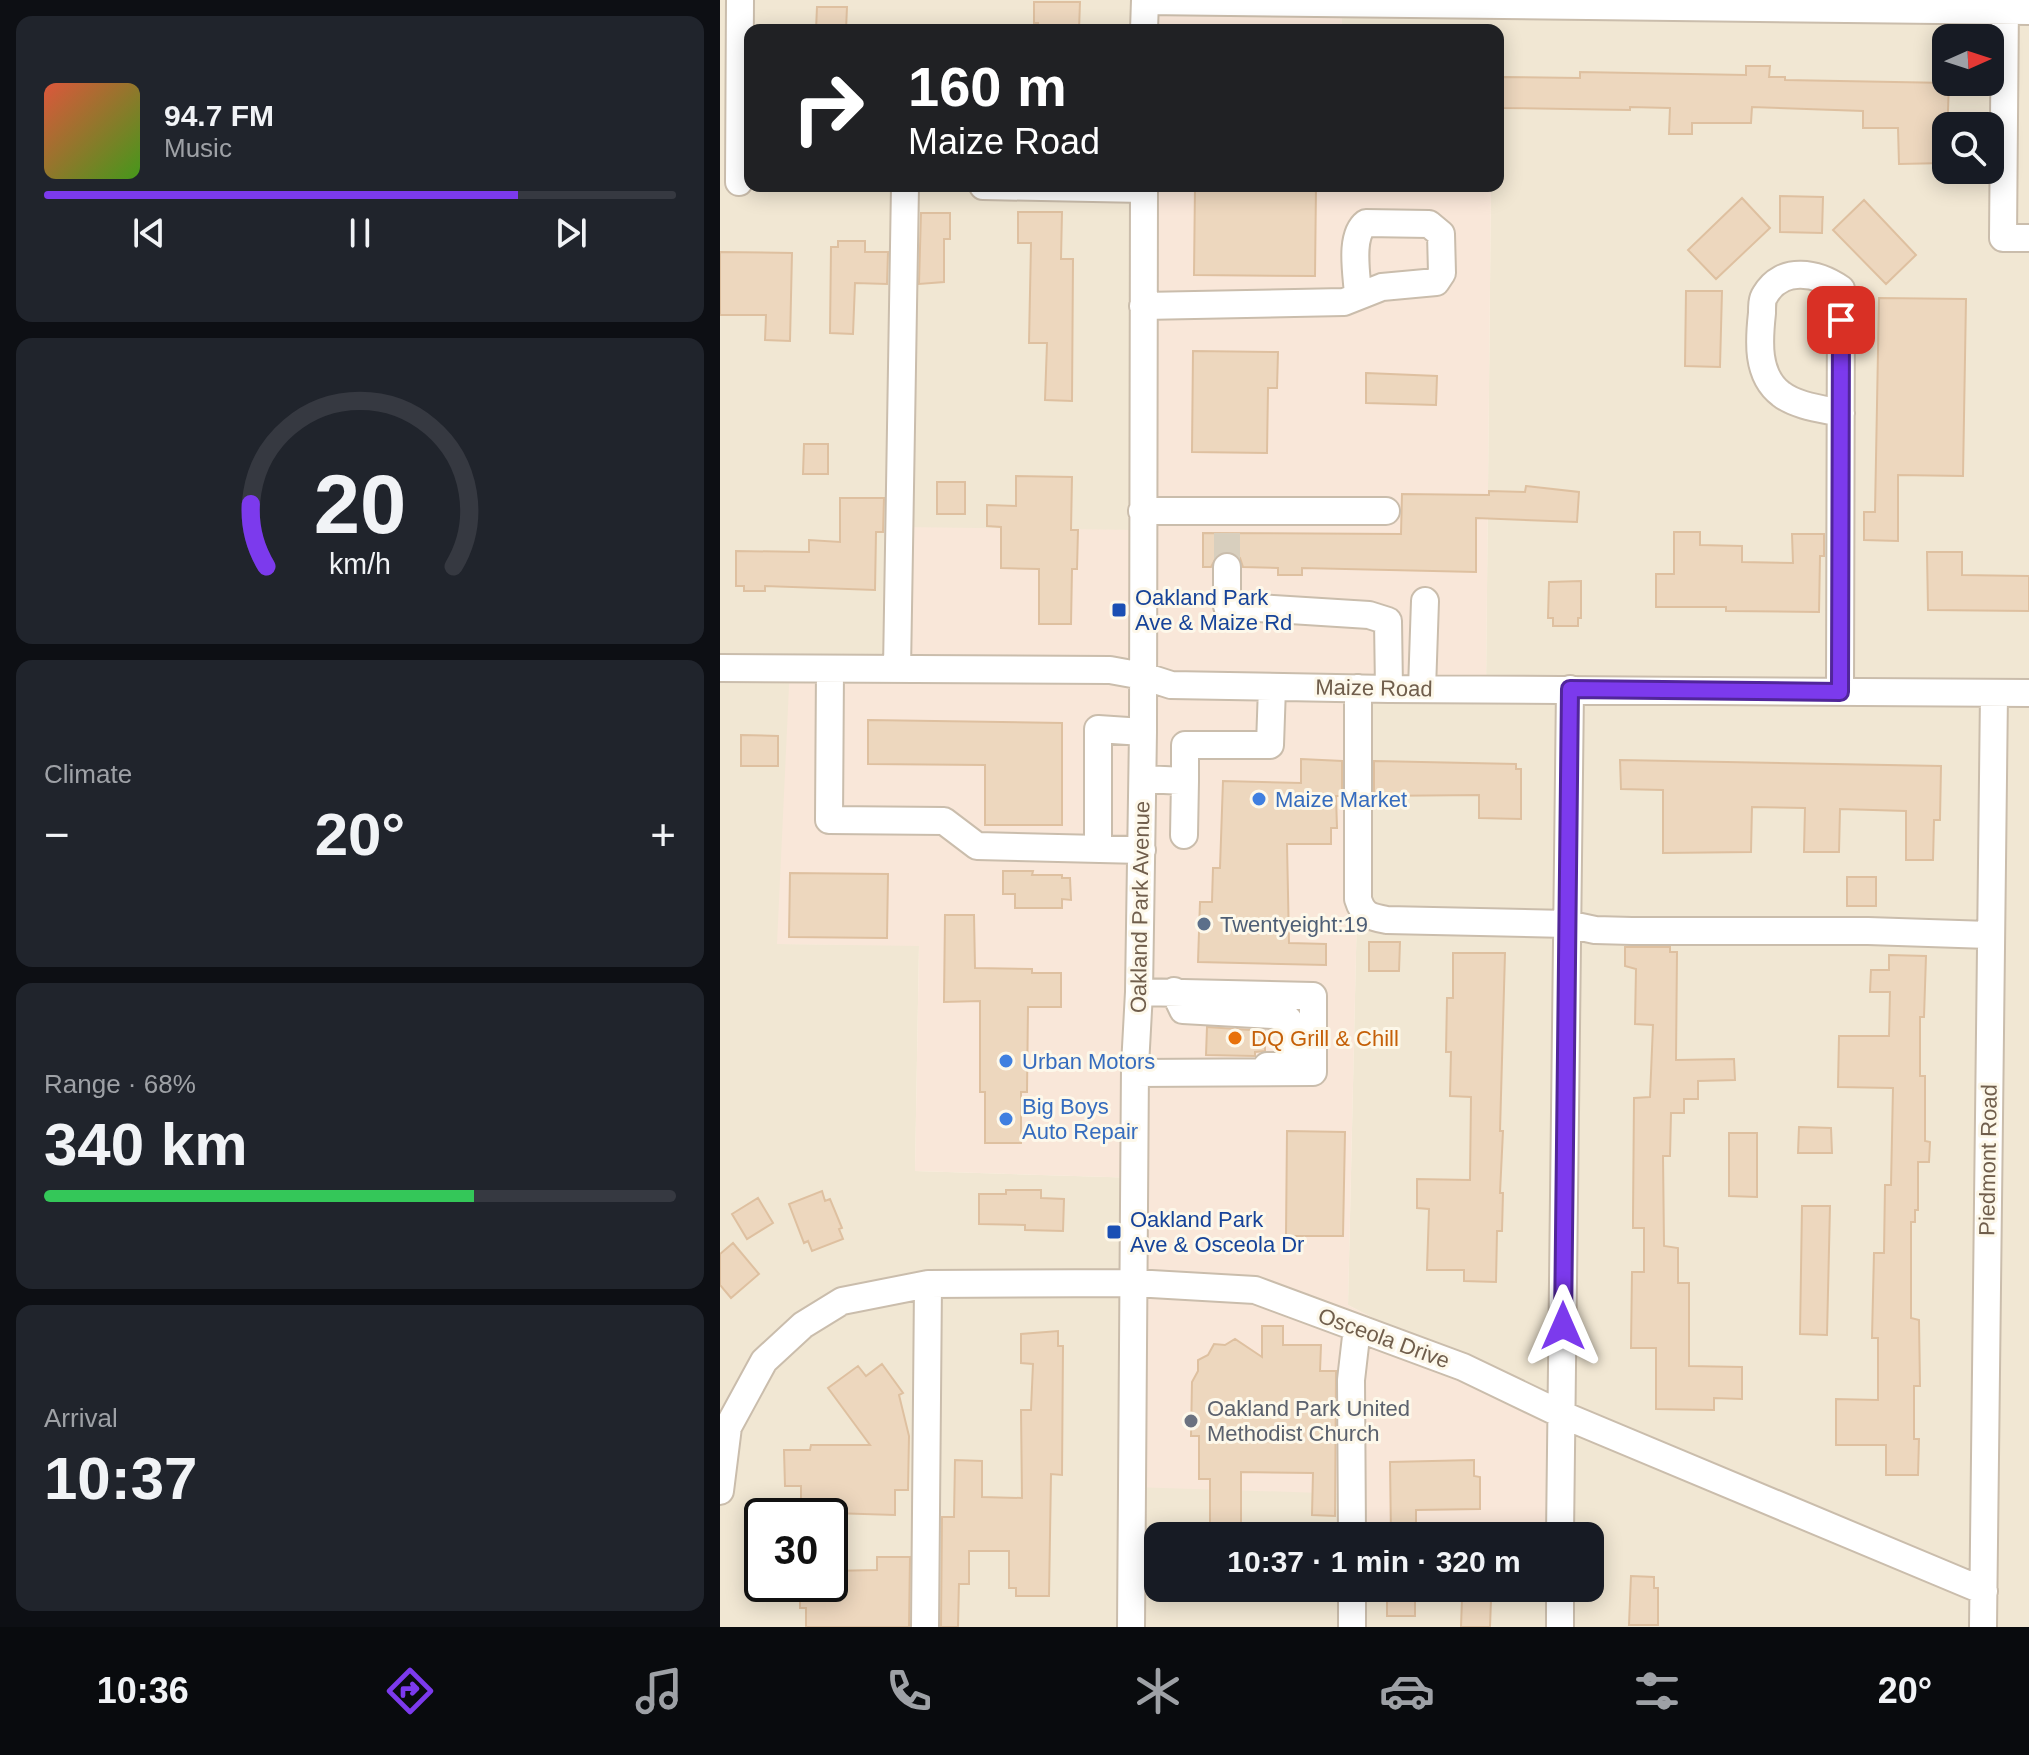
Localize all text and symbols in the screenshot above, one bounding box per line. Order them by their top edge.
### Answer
north arrow [1932,24,2004,96]
map controls [1932,24,2004,184]
text: 160 m [908,55,1067,118]
icon: right [776,56,880,160]
text: 94.7 FM [164,99,274,132]
button: search [1932,112,2004,184]
text: Maize Road [908,121,1100,162]
text: Music [164,133,232,163]
icon: previous [127,211,171,255]
icon: pause [338,211,382,255]
icon: next [549,211,593,255]
pin [1807,286,1875,354]
icon: arrive [1819,298,1863,342]
text: 20 [314,458,406,551]
text: km/h [329,548,391,580]
place label: Oakland Park Ave & Maize Rd [1135,585,1292,635]
marker: Oakland Park Ave & Maize Rd [1110,601,1128,619]
street label: Maize Road [1315,674,1433,702]
text: Climate [44,759,132,789]
place label: Maize Market [1275,787,1407,812]
marker: Maize Market [1250,790,1268,808]
text: 20° [315,801,405,868]
street label: Oakland Park Avenue [1126,801,1154,1013]
text: − [44,810,70,859]
text: + [650,810,676,859]
place label: Twentyeight:19 [1220,912,1368,937]
marker: Twentyeight:19 [1195,915,1213,933]
place label: DQ Grill & Chill [1251,1026,1399,1051]
marker: DQ Grill & Chill [1226,1029,1244,1047]
place label: Urban Motors [1022,1049,1155,1074]
marker: Urban Motors [997,1052,1015,1070]
text: Range · 68% [44,1069,196,1099]
street label: Piedmont Road [1974,1084,2002,1236]
place label: Big Boys Auto Repair [1022,1094,1138,1144]
marker: Big Boys Auto Repair [997,1110,1015,1128]
text: 340 km [44,1111,248,1178]
place label: Oakland Park Ave & Osceola Dr [1130,1207,1304,1257]
marker: Oakland Park Ave & Osceola Dr [1105,1223,1123,1241]
position arrow [1521,1284,1605,1368]
street label: Osceola Drive [1315,1303,1453,1373]
place label: Oakland Park United Methodist Church [1207,1396,1410,1446]
text: Arrival [44,1403,118,1433]
marker: Oakland Park United Methodist Church [1182,1412,1200,1430]
text: 10:37 [44,1445,197,1512]
speed limit sign: 30 [744,1498,848,1602]
text: 10:37 · 1 min · 320 m [1227,1545,1521,1578]
icon: directions [382,1663,438,1719]
icon: music [631,1663,687,1719]
icon: phone [881,1663,937,1719]
icon: climate [1130,1663,1186,1719]
icon: car [1379,1663,1435,1719]
icon: filters [1629,1663,1685,1719]
text: 10:36 [97,1670,189,1711]
text: 20° [1878,1670,1932,1711]

